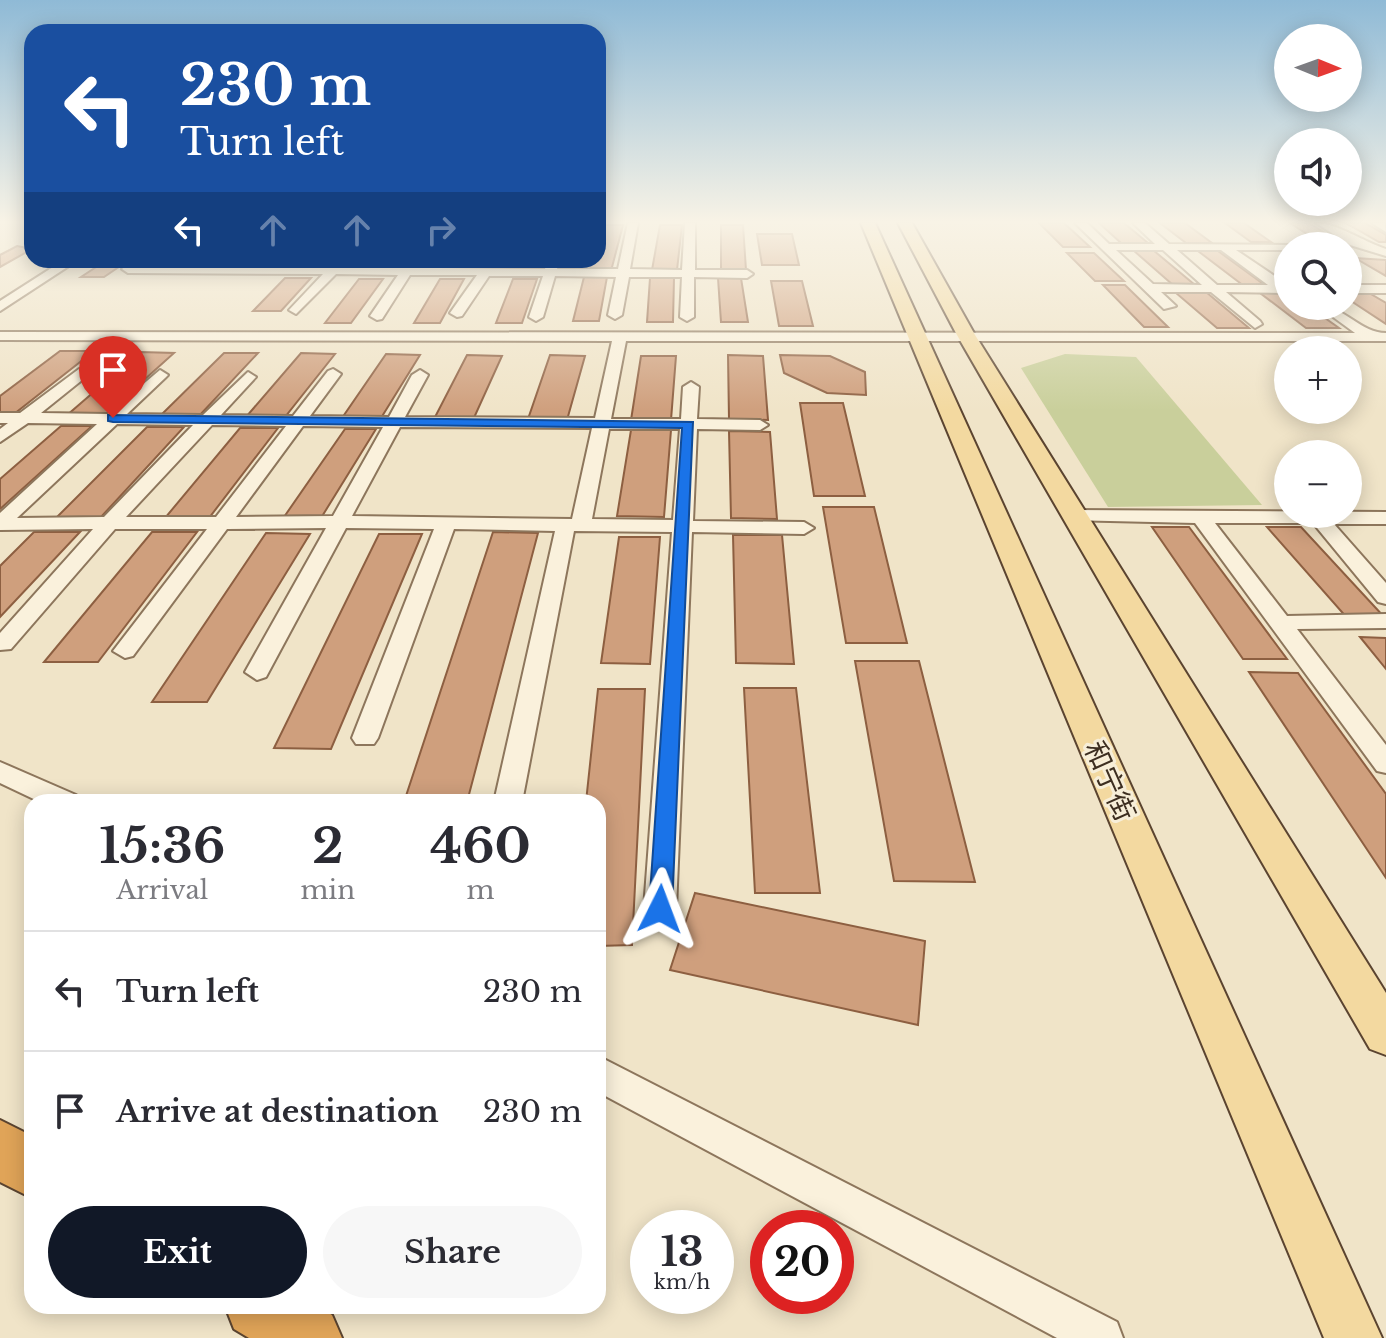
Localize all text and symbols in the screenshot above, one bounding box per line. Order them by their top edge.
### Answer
north arrow [1274,24,1362,112]
map controls [1274,24,1362,528]
text: 230 m [180,51,371,120]
icon: left [48,56,152,160]
text: Turn left [180,120,344,165]
button: sound [1274,128,1362,216]
icon: left [167,208,211,252]
icon: ahead [251,208,295,252]
icon: ahead [335,208,379,252]
icon: right [419,208,463,252]
button: search [1274,232,1362,320]
pin [79,336,147,418]
button: + [1274,336,1362,424]
icon: arrive [91,348,135,392]
button: − [1274,440,1362,528]
street label: 和宁街 [1076,736,1143,827]
text: 15:36 [99,816,225,876]
text: 2 [312,816,343,876]
text: 460 [430,816,531,876]
position arrow [618,867,702,951]
text: Arrival [116,874,208,906]
text: min [300,874,355,906]
text: m [467,874,495,906]
icon: left [48,969,92,1013]
text: Turn left [116,973,259,1010]
text: 230 m [483,973,582,1010]
icon: arrive [48,1089,92,1133]
text: Arrive at destination [116,1093,439,1130]
text: 230 m [483,1093,582,1130]
button: Exit [48,1206,307,1298]
button: Share [323,1206,582,1298]
speed limit sign: 20 [750,1210,854,1314]
text: 13 [661,1227,703,1277]
text: km/h [654,1270,710,1294]

